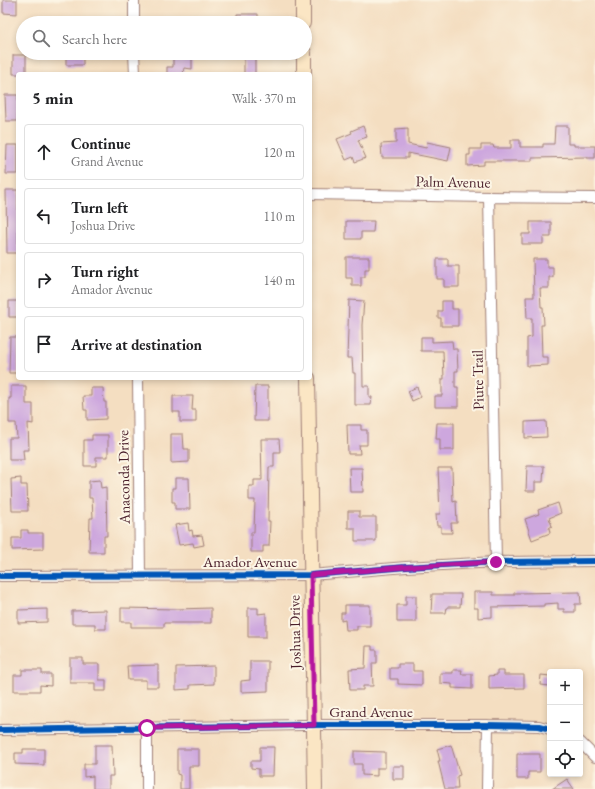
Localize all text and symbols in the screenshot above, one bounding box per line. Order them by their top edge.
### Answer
search box [16,16,312,60]
icon: search [30,27,52,49]
text: Search here [62,29,127,48]
text: 5 min [32,87,73,109]
text: Walk · 370 m [232,90,296,107]
text: Continue [71,134,131,153]
icon: ahead [33,141,55,163]
text: 120 m [264,144,295,161]
text: Grand Avenue [71,153,143,170]
street label: Palm Avenue [415,171,491,192]
text: Turn left [71,198,128,217]
icon: left [33,205,55,227]
text: 110 m [264,208,295,225]
text: Joshua Drive [71,217,135,234]
text: Turn right [71,262,139,281]
icon: right [33,269,55,291]
text: 140 m [264,272,295,289]
text: Amador Avenue [71,281,153,298]
icon: arrive [33,333,55,355]
text: Arrive at destination [71,335,202,354]
street label: Piute Trail [467,349,488,410]
street label: Anaconda Drive [113,430,134,525]
street label: Amador Avenue [202,552,297,571]
route end [487,553,505,571]
street label: Joshua Drive [284,595,305,671]
map controls [547,669,583,777]
button: + [547,669,583,705]
street label: Grand Avenue [329,702,413,721]
button: − [547,705,583,741]
route start [138,719,156,737]
button: locate [547,741,583,777]

